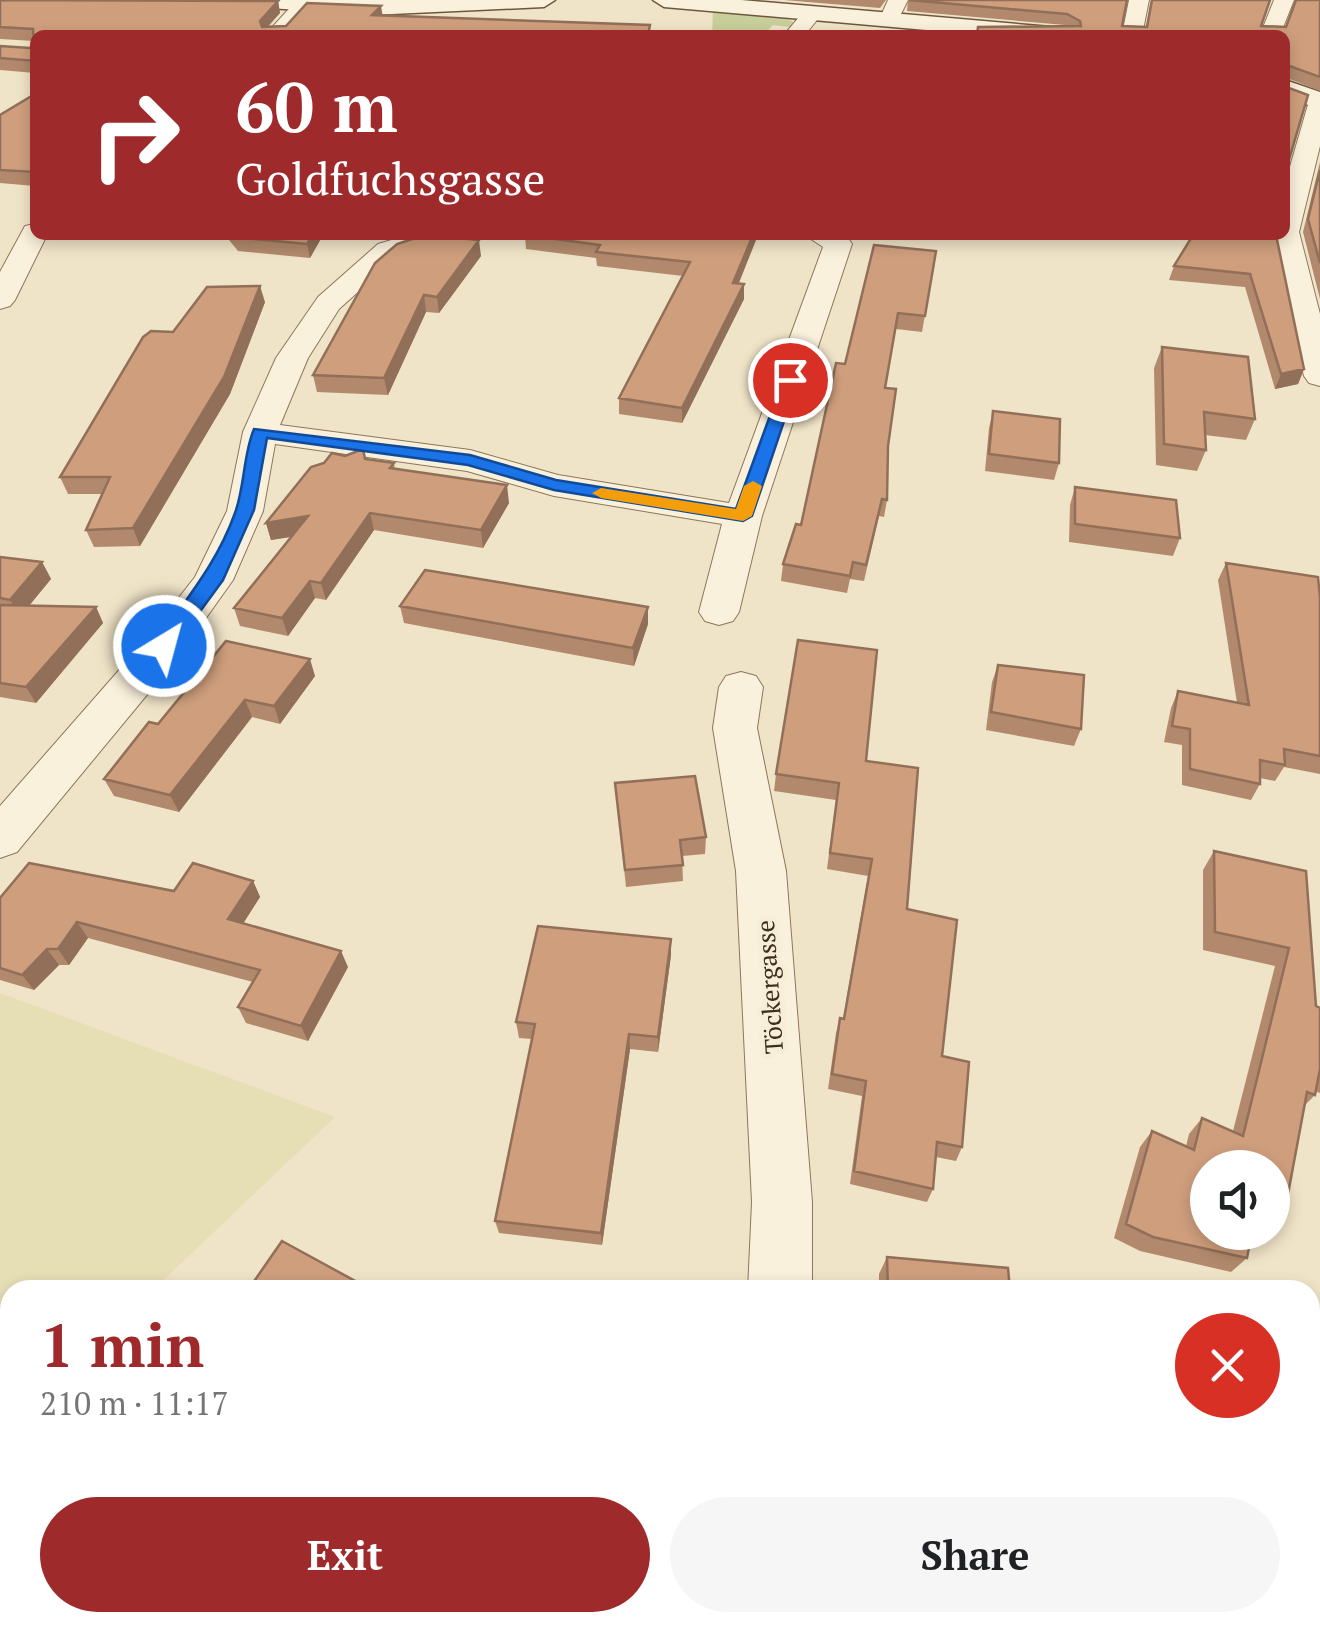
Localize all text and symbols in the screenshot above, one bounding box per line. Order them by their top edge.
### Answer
text: 60 m [235,59,398,152]
icon: right [70,70,200,200]
text: Goldfuchsgasse [235,148,545,208]
pin [748,338,833,423]
icon: arrive [763,353,818,408]
position arrow [112,594,216,698]
street label: Töckergasse [748,919,790,1055]
map controls [1190,1150,1290,1250]
button: sound [1190,1150,1290,1250]
text: 1 min [40,1305,204,1384]
button: close [1175,1313,1280,1418]
text: 210 m · 11:17 [40,1382,228,1424]
button: Exit [40,1497,650,1612]
button: Share [670,1497,1280,1612]

